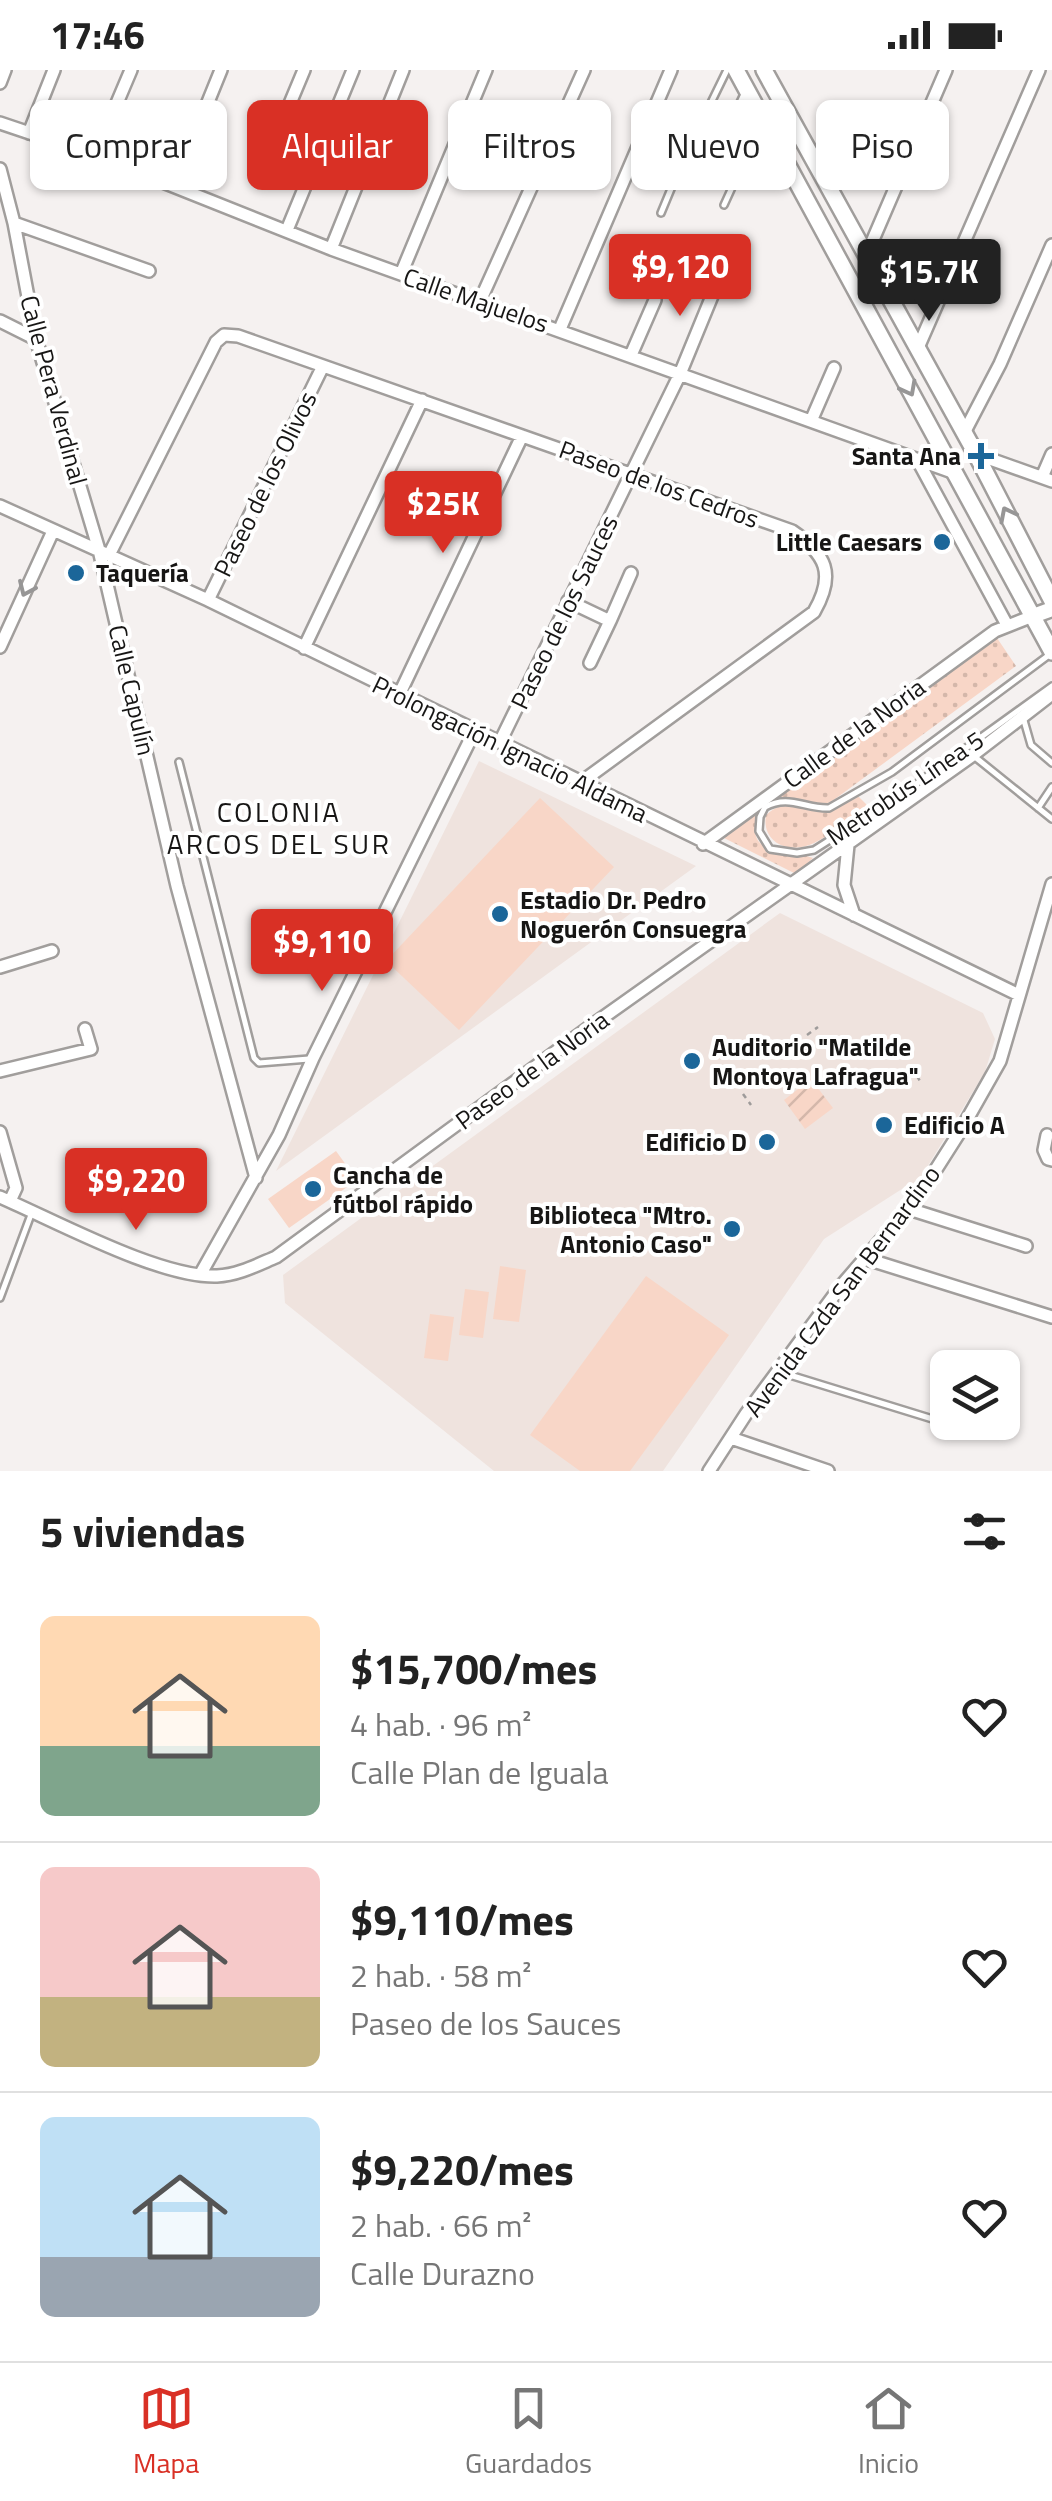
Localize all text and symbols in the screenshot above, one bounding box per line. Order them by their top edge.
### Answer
text: 17:46 [50,6,145,64]
chip: Comprar [30,100,227,190]
chip: Alquilar [247,100,428,190]
chip: Filtros [448,100,611,190]
chip: Nuevo [631,100,796,190]
chip: Piso [816,100,949,190]
pin: $9,120 [599,234,761,319]
pin: $15.7K [848,239,1010,324]
text: $9,120 [631,242,729,290]
text: $15.7K [880,247,978,295]
street label: Calle Majuelos [398,257,554,343]
street label: Calle Pera Verdinal [10,291,98,489]
one-way arrow [897,379,917,397]
street label: Paseo de los Olivos [204,385,326,583]
street label: Paseo de los Cedros [554,430,764,538]
place label: Santa Ana [852,437,961,475]
marker: Santa Ana [970,445,992,467]
pin: $25K [384,471,502,556]
text: $25K [407,479,479,527]
one-way arrow [1000,507,1019,525]
street label: Paseo de los Sauces [500,508,628,716]
place label: Little Caesars [776,523,922,561]
marker: Little Caesars [931,531,953,553]
place label: Taquería [96,554,189,592]
marker: Taquería [65,562,87,584]
one-way arrow [19,579,39,597]
street label: Calle Capulín [99,621,165,759]
street label: Prolongación Ignacio Aldama [366,666,655,833]
street label: Calle de la Noria [775,668,933,798]
street label: Metrobús Línea 5 [819,721,991,855]
district label: COLONIA ARCOS DEL SUR [167,790,391,865]
place label: Estadio Dr. Pedro Noguerón Consuegra [520,881,747,948]
marker: Estadio Dr. Pedro Noguerón Consuegra [489,903,511,925]
pin: $9,110 [241,909,403,994]
text: $9,110 [273,917,371,965]
street label: Paseo de la Noria [447,1001,617,1139]
place label: Auditorio "Matilde Montoya Lafragua" [712,1028,919,1095]
marker: Auditorio "Matilde Montoya Lafragua" [681,1050,703,1072]
place label: Edificio A [904,1106,1005,1144]
marker: Edificio A [873,1114,895,1136]
place label: Edificio D [645,1123,747,1161]
marker: Edificio D [756,1131,778,1153]
pin: $9,220 [55,1148,217,1233]
text: $9,220 [87,1156,185,1204]
place label: Cancha de fútbol rápido [333,1156,473,1223]
street label: Avenida Czda San Bernardino [735,1157,949,1425]
marker: Cancha de fútbol rápido [302,1178,324,1200]
place label: Biblioteca "Mtro. Antonio Caso" [529,1196,712,1263]
marker: Biblioteca "Mtro. Antonio Caso" [721,1218,743,1240]
map controls [930,1350,1020,1440]
button: layers [930,1350,1020,1440]
text: 5 viviendas [40,1499,245,1563]
icon: filters [957,1504,1012,1559]
text: $15,700/mes [350,1636,597,1700]
icon: home [120,1656,240,1776]
icon: heart [957,1689,1012,1744]
text: 4 hab. · 96 m² [350,1700,532,1748]
text: Calle Plan de Iguala [350,1748,609,1796]
text: $9,110/mes [350,1887,574,1951]
icon: home [120,1907,240,2027]
icon: heart [957,1940,1012,1995]
text: 2 hab. · 58 m² [350,1951,532,1999]
text: Paseo de los Sauces [350,1999,621,2047]
text: $9,220/mes [350,2137,574,2201]
icon: home [120,2157,240,2277]
icon: heart [957,2190,1012,2245]
text: 2 hab. · 66 m² [350,2201,532,2249]
text: Calle Durazno [350,2249,535,2297]
tab: Mapa [133,2381,199,2484]
tab: Guardados [465,2381,592,2484]
tab: Inicio [858,2381,919,2484]

